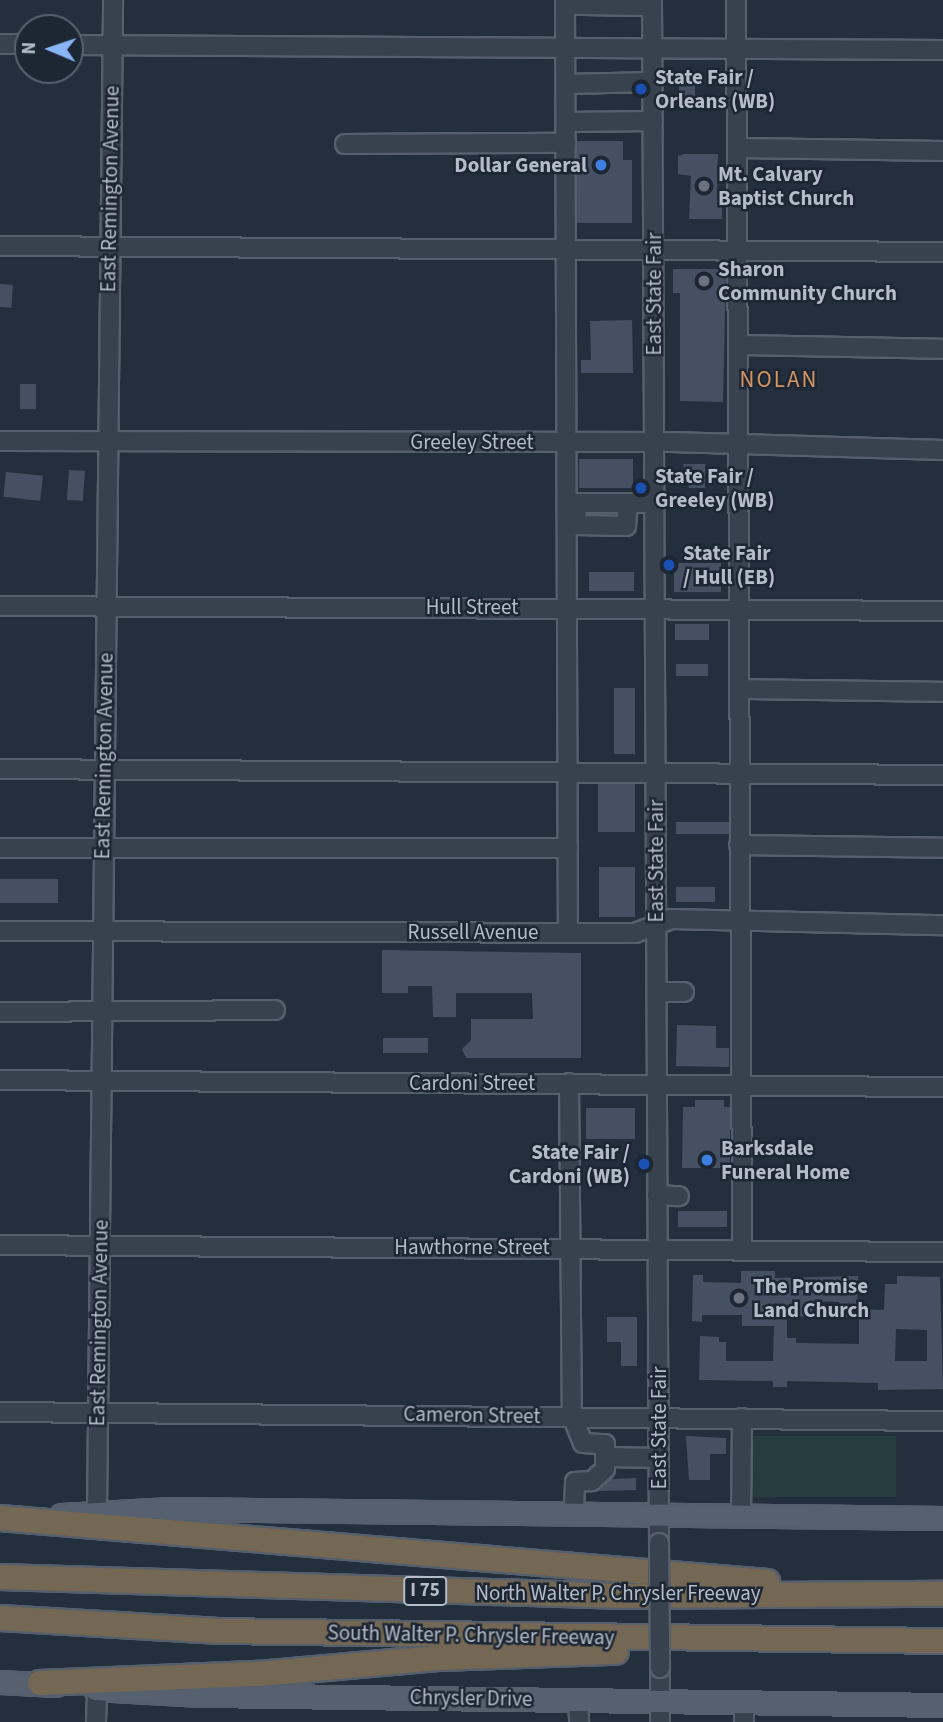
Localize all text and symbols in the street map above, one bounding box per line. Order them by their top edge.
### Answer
north arrow [14,14,84,84]
text: N [16,42,43,55]
place label: State Fair / Orleans (WB) [655,64,775,114]
marker: State Fair / Orleans (WB) [633,81,649,97]
street label: East Remington Avenue [96,85,124,293]
place label: Dollar General [454,152,587,178]
marker: Dollar General [593,157,609,173]
place label: Mt. Calvary Baptist Church [718,161,854,211]
marker: Mt. Calvary Baptist Church [696,178,712,194]
street label: East State Fair [641,232,667,356]
place label: Sharon Community Church [718,256,897,306]
marker: Sharon Community Church [696,273,712,289]
district label: NOLAN [740,366,818,394]
street label: Greeley Street [410,429,534,455]
place label: State Fair / Greeley (WB) [655,463,774,513]
marker: State Fair / Greeley (WB) [633,480,649,496]
place label: State Fair / Hull (EB) [683,540,775,590]
marker: State Fair / Hull (EB) [661,557,677,573]
street label: Hull Street [426,594,518,620]
street label: East Remington Avenue [90,652,118,860]
street label: East State Fair [643,799,669,923]
street label: Russell Avenue [407,919,539,945]
street label: Cardoni Street [409,1070,535,1096]
place label: Barksdale Funeral Home [721,1135,850,1185]
place label: State Fair / Cardoni (WB) [509,1139,630,1189]
marker: Barksdale Funeral Home [699,1152,715,1168]
marker: State Fair / Cardoni (WB) [636,1156,652,1172]
street label: East Remington Avenue [85,1219,113,1427]
street label: Hawthorne Street [394,1234,550,1260]
place label: The Promise Land Church [753,1273,869,1323]
marker: The Promise Land Church [731,1290,747,1306]
street label: East State Fair [646,1366,672,1490]
street label: Cameron Street [403,1401,541,1429]
road number: I 75 [402,1576,448,1606]
street label: North Walter P. Chrysler Freeway [475,1580,761,1606]
street label: South Walter P. Chrysler Freeway [327,1620,615,1650]
street label: Chrysler Drive [409,1684,533,1712]

